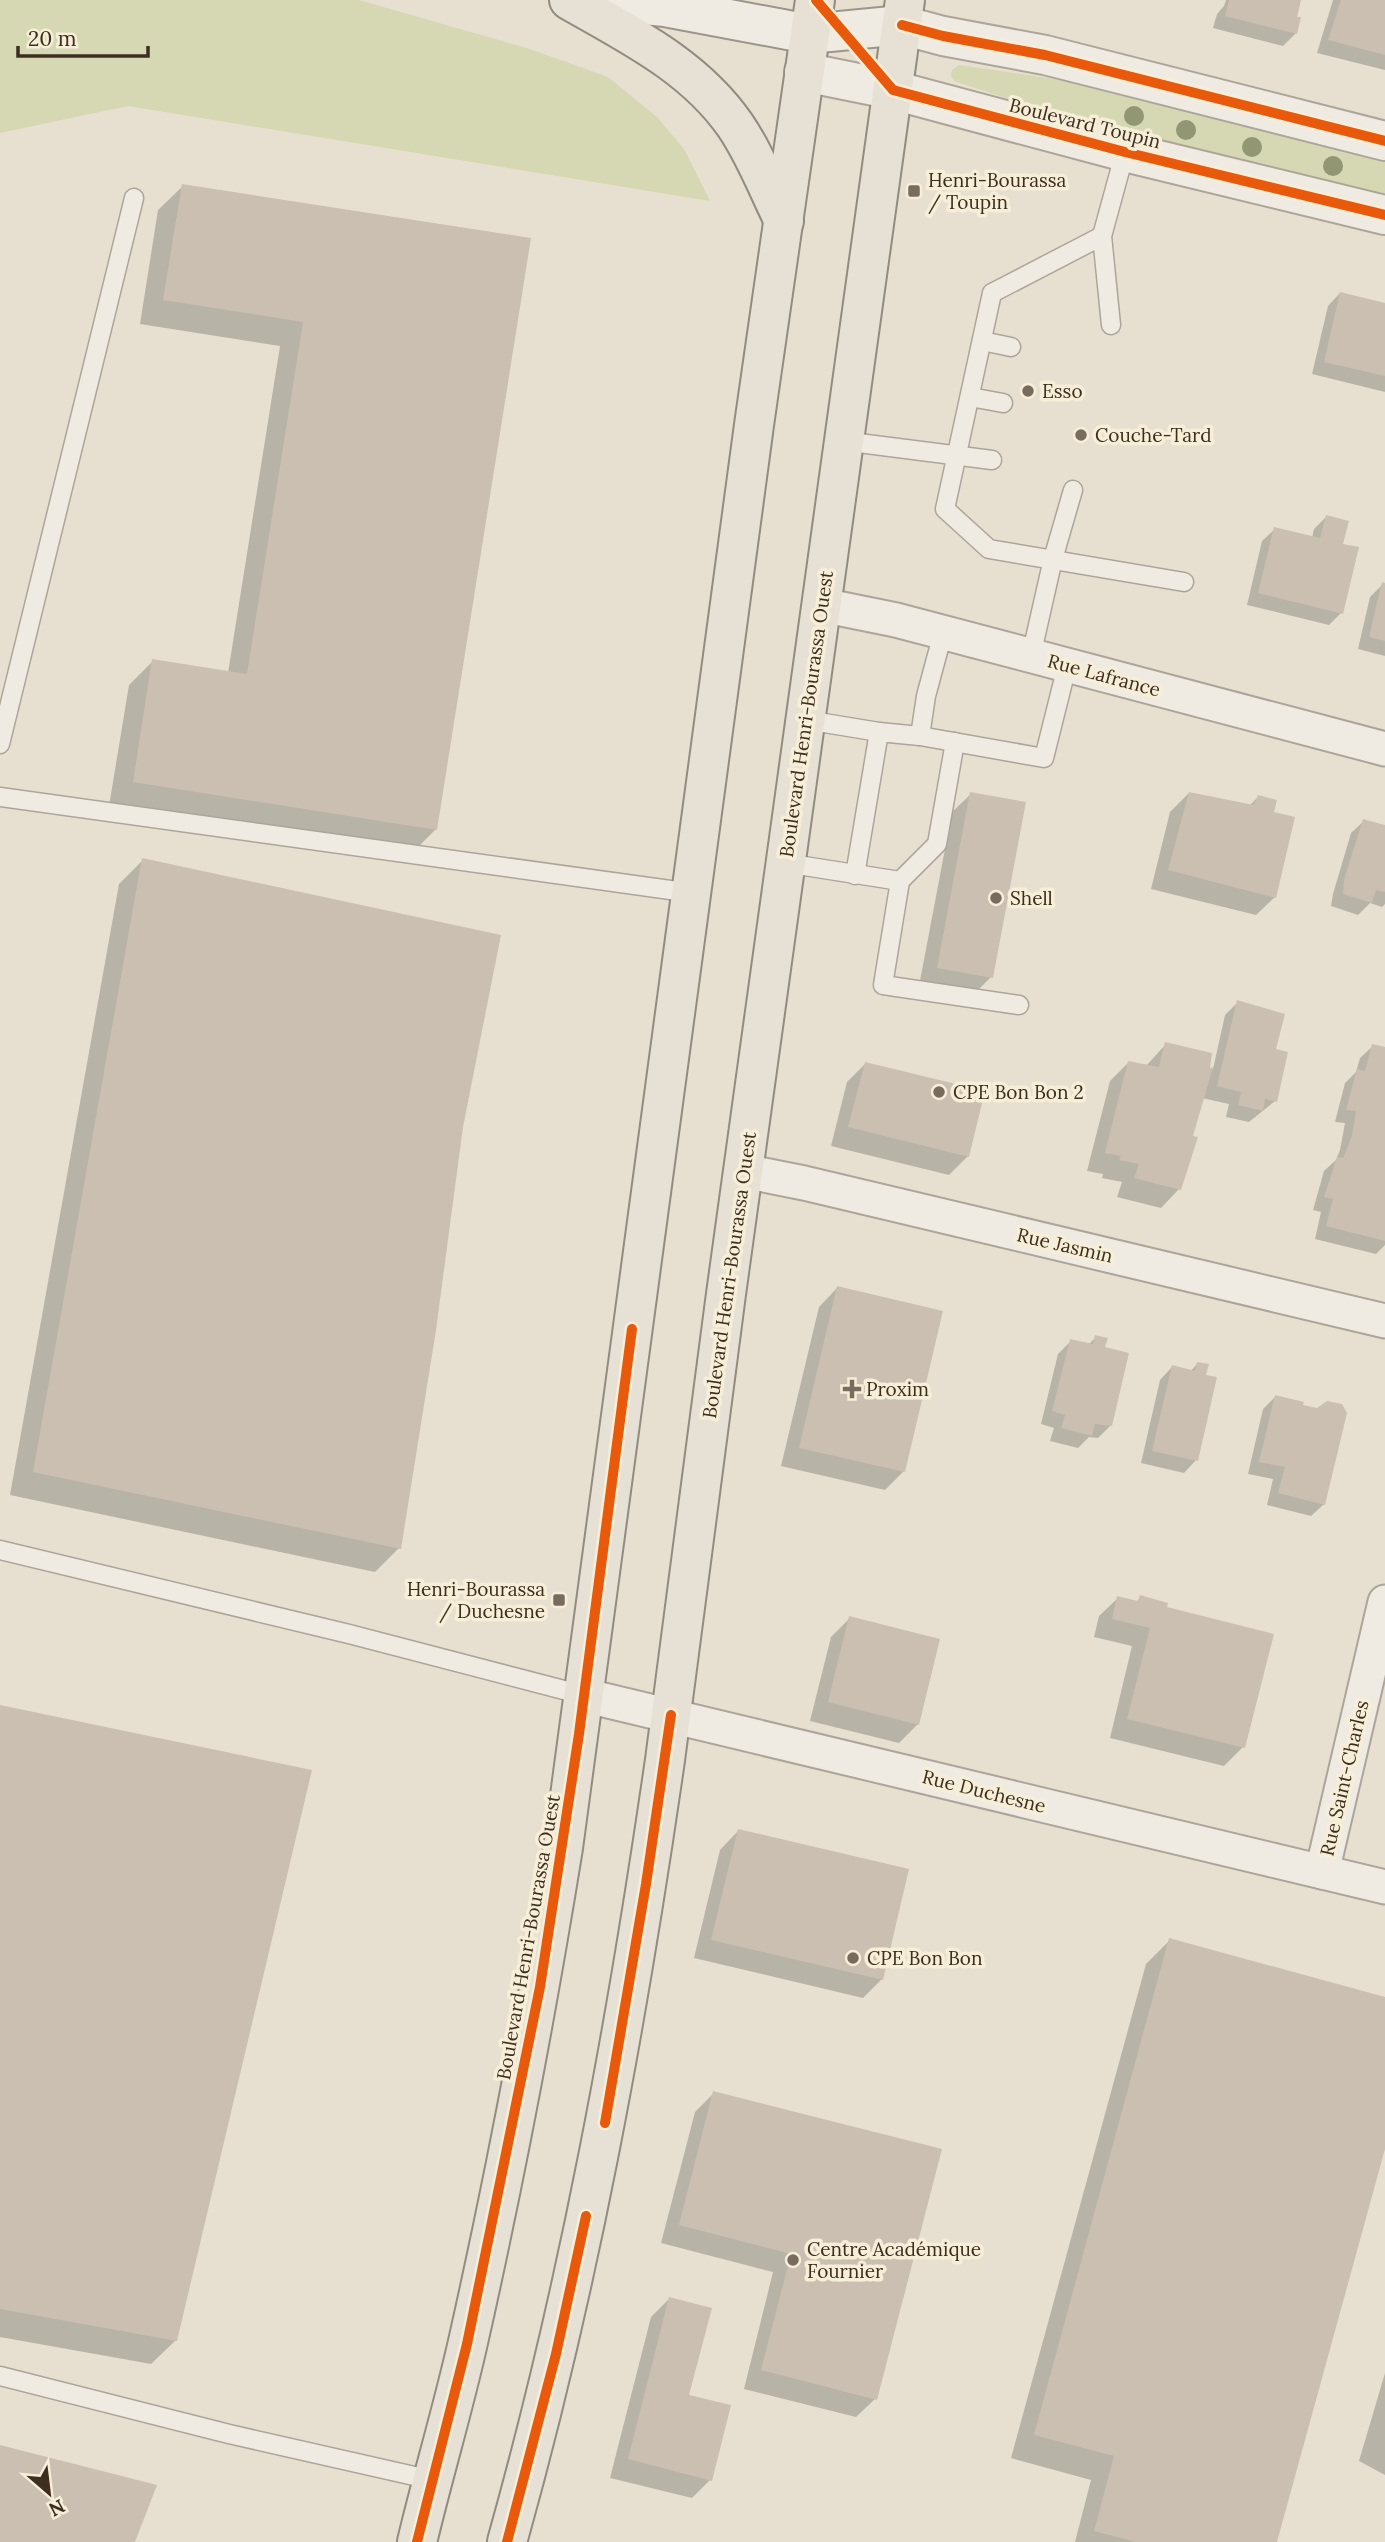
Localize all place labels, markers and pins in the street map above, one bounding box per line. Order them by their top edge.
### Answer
place label: Henri-Bourassa / Toupin [928,168,1067,215]
marker: Henri-Bourassa / Toupin [906,183,922,199]
place label: Esso [1042,379,1083,403]
marker: Esso [1020,383,1036,399]
place label: Couche-Tard [1095,423,1212,447]
marker: Couche-Tard [1073,427,1089,443]
place label: Shell [1010,886,1053,910]
marker: Shell [988,890,1004,906]
place label: CPE Bon Bon 2 [953,1080,1084,1104]
marker: CPE Bon Bon 2 [931,1084,947,1100]
place label: Proxim [866,1377,929,1401]
marker: Proxim [844,1381,860,1397]
place label: Henri-Bourassa / Duchesne [407,1577,545,1624]
marker: Henri-Bourassa / Duchesne [551,1592,567,1608]
place label: CPE Bon Bon [867,1946,982,1970]
marker: CPE Bon Bon [845,1950,861,1966]
place label: Centre Académique Fournier [807,2237,981,2283]
marker: Centre Académique Fournier [785,2252,801,2268]

